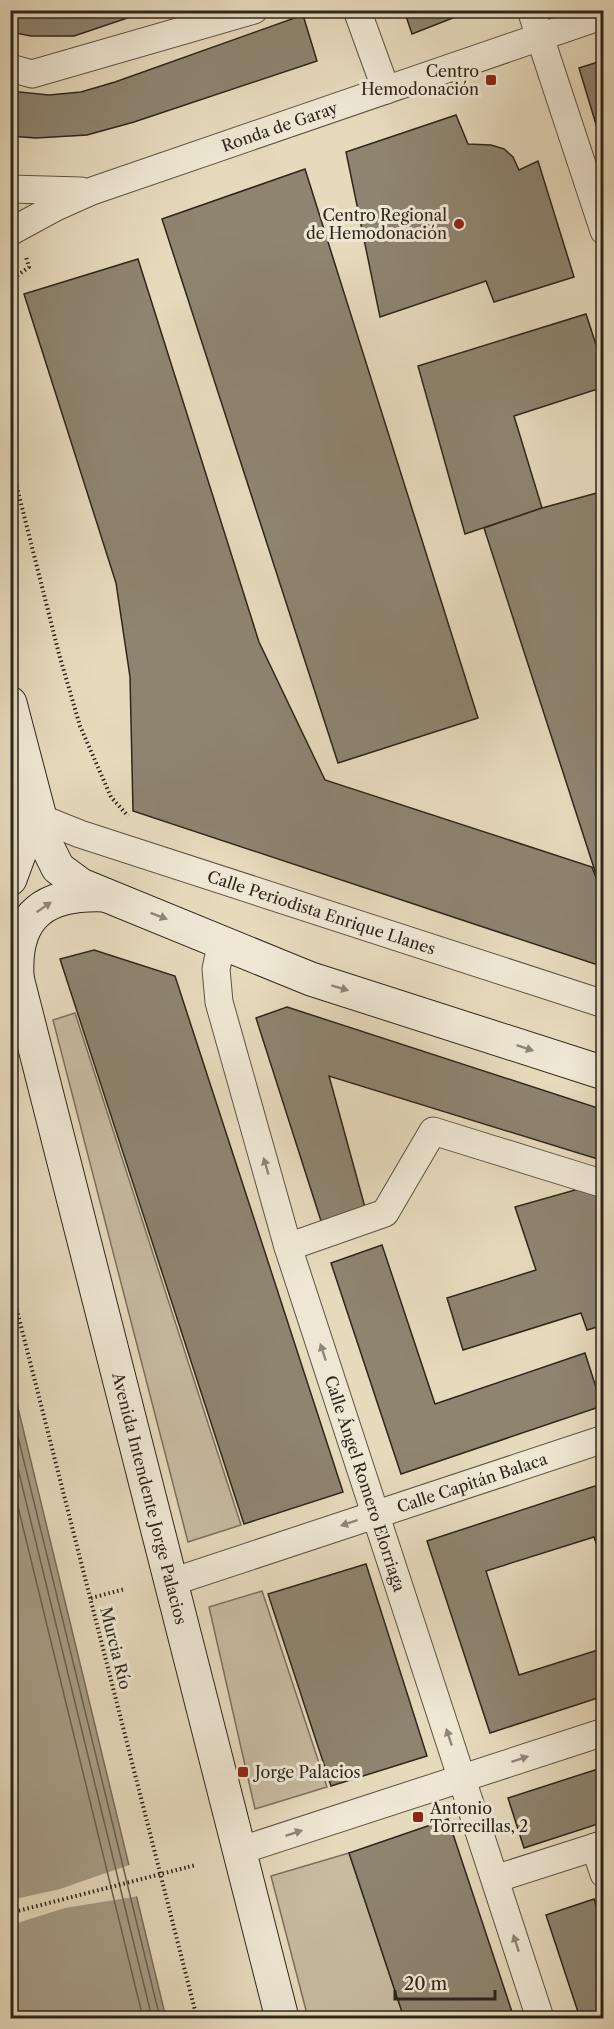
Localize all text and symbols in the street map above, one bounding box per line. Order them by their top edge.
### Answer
place label: Centro Hemodonación [361,61,479,99]
marker: Centro Hemodonación [484,73,498,87]
street label: Ronda de Garay [219,97,341,156]
place label: Centro Regional de Hemodonación [306,205,447,243]
marker: Centro Regional de Hemodonación [452,217,466,231]
street label: Calle Periodista Enrique Llanes [205,866,438,959]
one-way arrow [36,901,52,913]
one-way arrow [150,911,168,921]
one-way arrow [331,984,349,993]
one-way arrow [516,1044,534,1053]
one-way arrow [260,1157,270,1175]
one-way arrow [318,1343,328,1361]
street label: Avenida Intendente Jorge Palacios [108,1369,191,1627]
street label: Calle Ángel Romero Elorriaga [321,1373,410,1595]
street label: Calle Capitán Balaca [394,1448,550,1517]
one-way arrow [339,1519,357,1529]
street label: Murcia Río [96,1605,136,1692]
one-way arrow [444,1728,453,1746]
one-way arrow [511,1754,529,1764]
place label: Jorge Palacios [252,1762,361,1782]
marker: Jorge Palacios [236,1765,250,1779]
place label: Antonio Torrecillas, 2 [429,1798,528,1836]
marker: Antonio Torrecillas, 2 [411,1810,425,1824]
one-way arrow [285,1827,303,1837]
one-way arrow [510,1934,520,1952]
scale bar [395,1963,496,2001]
text: 20 m [404,1973,448,1995]

